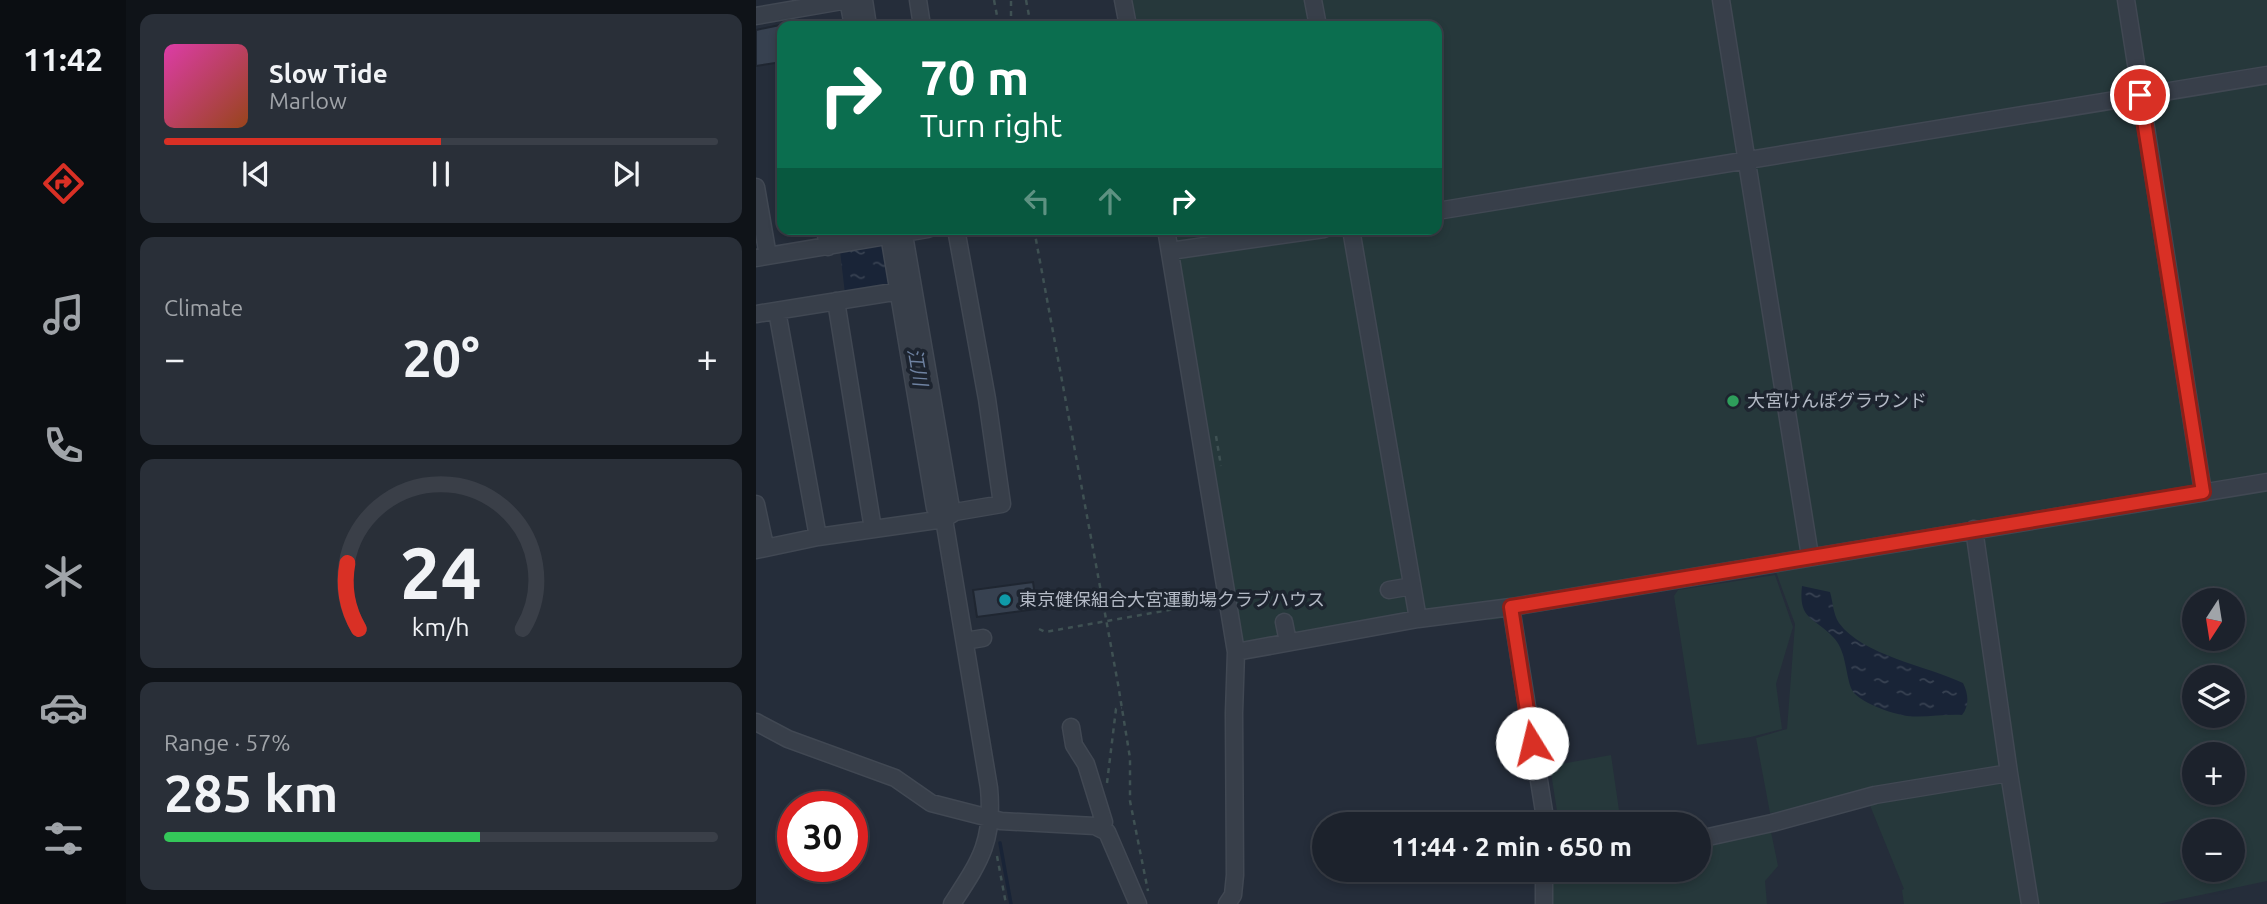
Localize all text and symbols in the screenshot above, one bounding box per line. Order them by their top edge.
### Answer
text: 11:42 [23,41,103,77]
icon: right [805,49,896,140]
text: 70 m [920,49,1029,104]
text: Slow Tide [269,59,388,88]
pin [2110,65,2170,125]
icon: arrive [2121,76,2159,114]
text: Marlow [269,88,347,113]
text: Turn right [920,107,1062,143]
icon: previous [237,155,275,193]
icon: pause [422,155,460,193]
icon: next [607,155,645,193]
icon: directions [39,159,88,208]
icon: left [1018,182,1056,220]
icon: ahead [1091,182,1129,220]
icon: right [1164,182,1202,220]
icon: music [39,290,88,339]
text: Climate [164,295,243,320]
text: 20° [402,329,480,387]
text: − [164,337,185,379]
text: + [697,337,718,379]
water label: 江川 [904,346,932,390]
place label: 大宮けんぽグラウンド [1747,390,1927,410]
marker: 大宮けんぽグラウンド [1725,393,1741,409]
icon: phone [39,421,88,470]
text: 24 [400,532,482,614]
icon: climate [39,552,88,601]
north arrow [2182,588,2245,651]
map controls [2182,588,2245,882]
place label: 東京健保組合大宮運動場クラブハウス [1019,589,1325,609]
marker: 東京健保組合大宮運動場クラブハウス [997,592,1013,608]
text: km/h [412,613,470,641]
button: layers [2182,665,2245,728]
icon: car [39,683,88,732]
position arrow [1495,706,1569,780]
text: Range · 57% [164,730,291,755]
button: + [2182,742,2245,805]
text: 285 km [164,764,338,822]
speed limit sign: 30 [777,791,868,882]
icon: filters [39,814,88,863]
button: − [2182,819,2245,882]
text: 11:44 · 2 min · 650 m [1391,832,1632,861]

